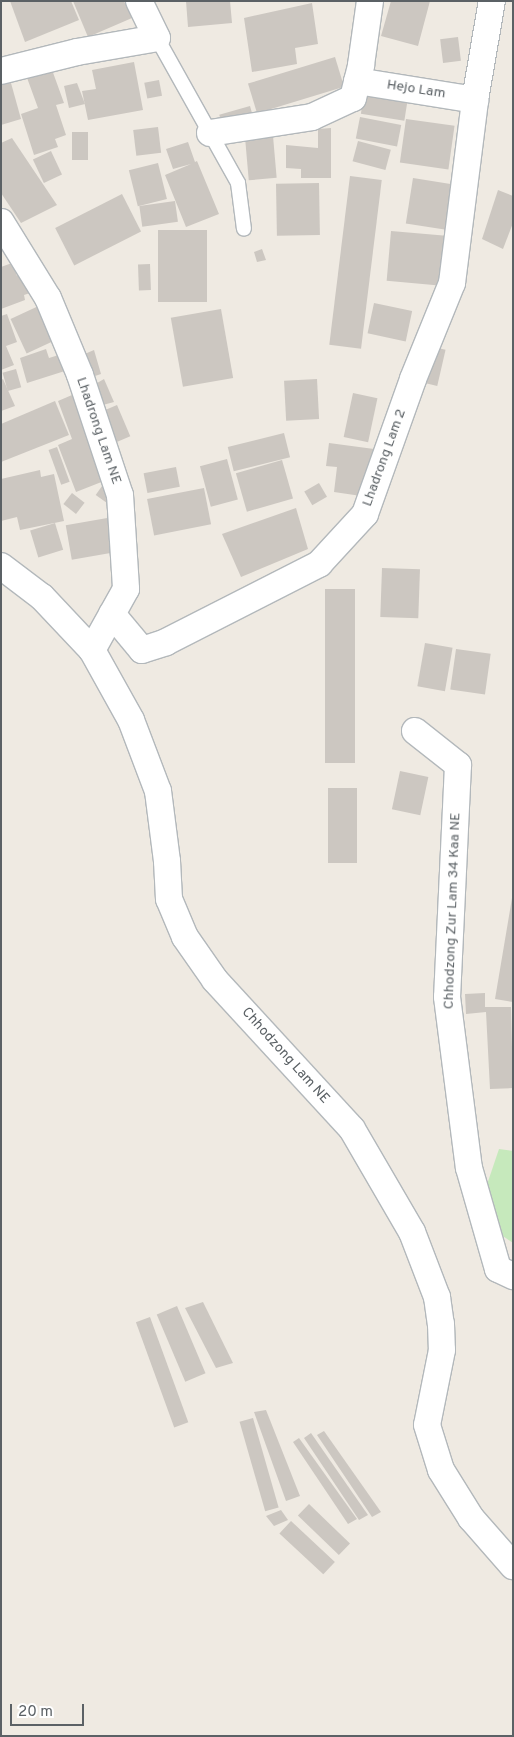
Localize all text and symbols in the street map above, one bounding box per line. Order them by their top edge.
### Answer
street label: Hejo Lam [385,77,447,103]
street label: Lhadrong Lam NE [72,375,124,487]
street label: Lhadrong Lam 2 [360,407,410,509]
street label: Chhodzong Zur Lam 34 Kaa NE [441,812,465,1010]
street label: Chhodzong Lam NE [237,1004,333,1108]
scale bar [12,1694,86,1726]
text: 20 m [18,1703,53,1722]

